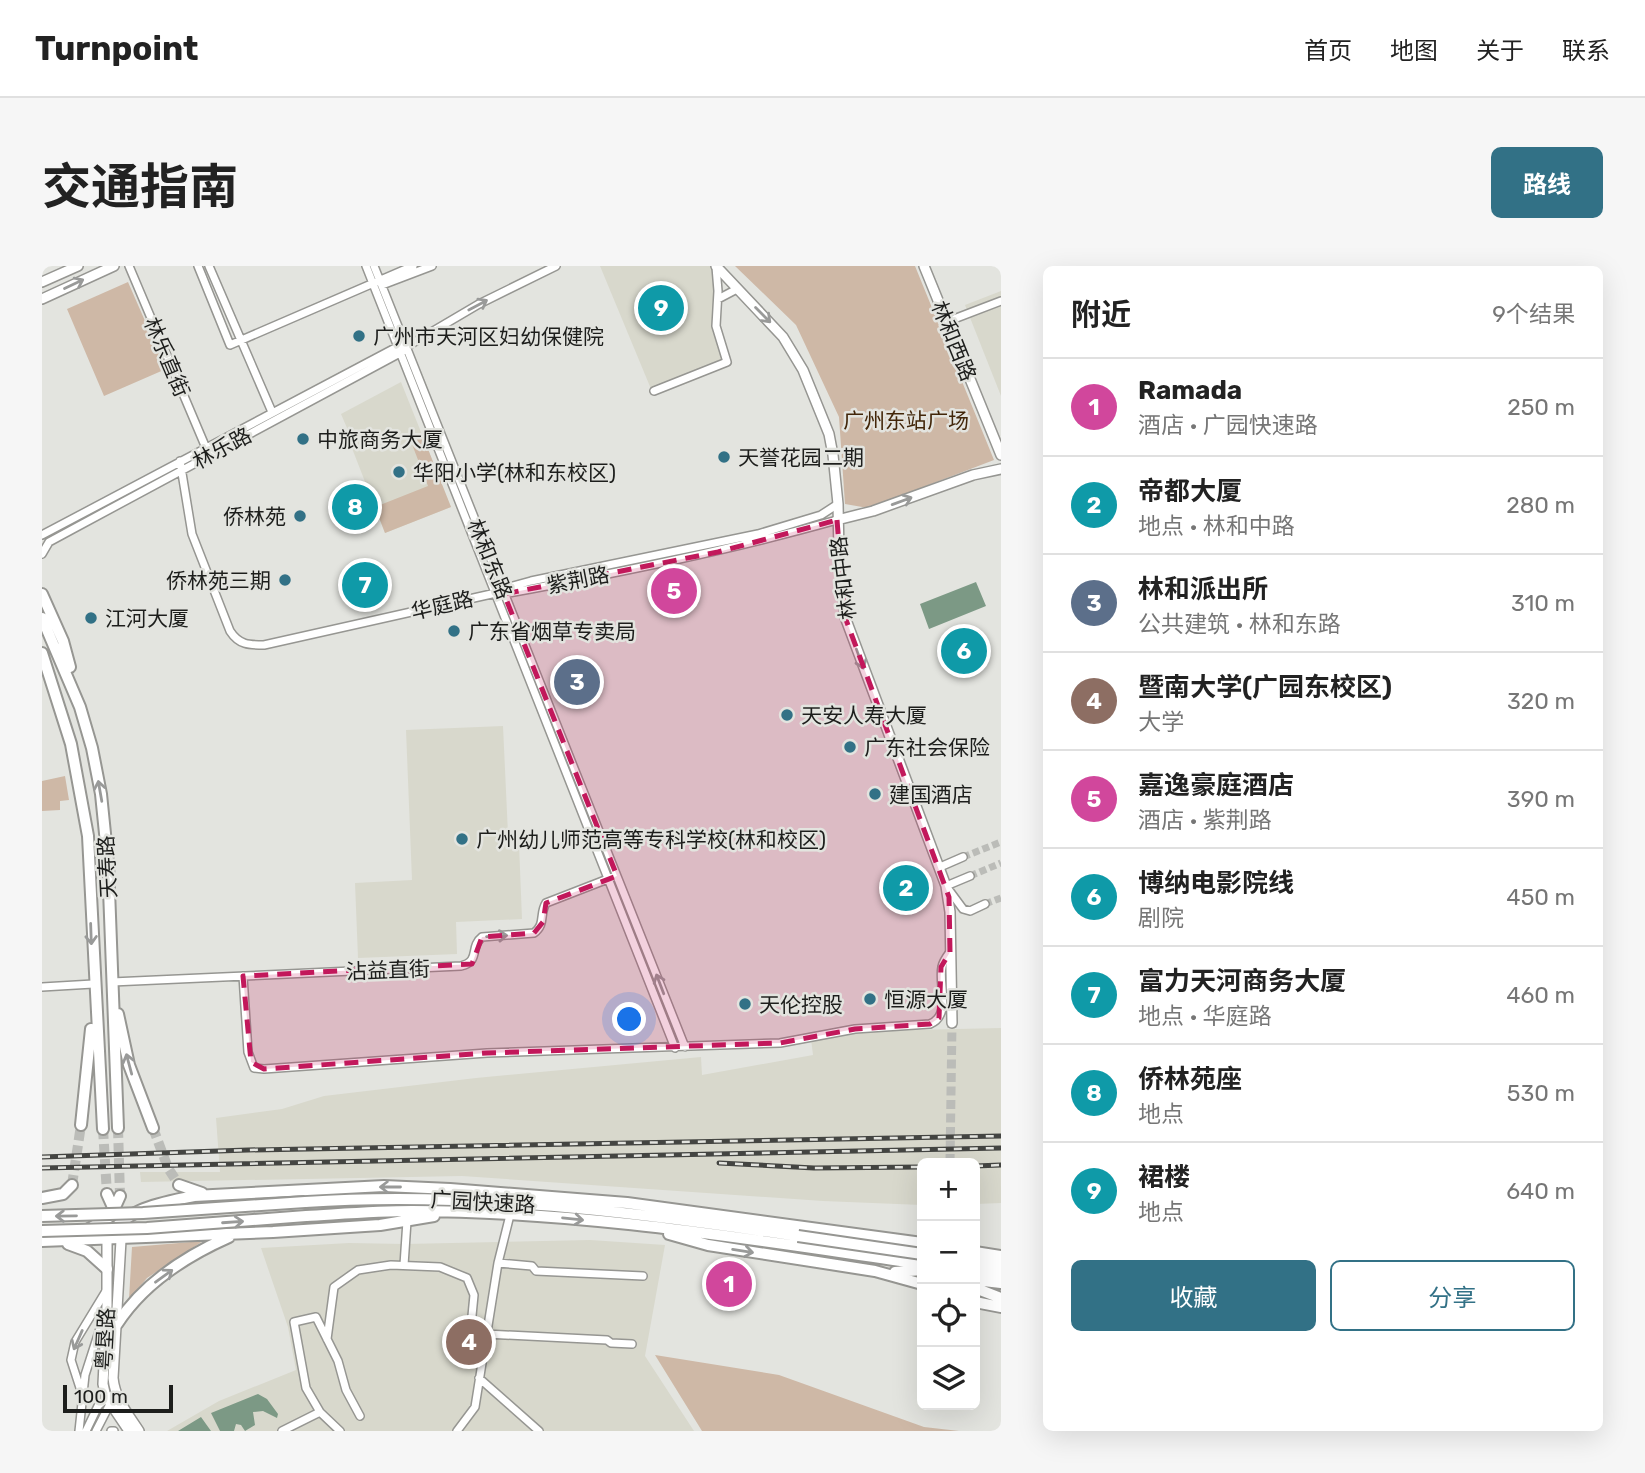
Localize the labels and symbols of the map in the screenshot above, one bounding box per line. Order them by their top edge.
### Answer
one-way arrow [63,277,85,290]
pin: 9 [638,282,684,334]
street label: 林和西路 [927,297,981,385]
one-way arrow [467,298,488,311]
one-way arrow [755,306,772,323]
street label: 林乐直街 [139,313,195,401]
place label: 广州市天河区妇幼保健院 [373,324,604,349]
marker: 广州市天河区妇幼保健院 [351,328,367,344]
park label: 广州东站广场 [843,408,969,433]
street label: 林乐路 [188,422,256,474]
place label: 中旅商务大厦 [317,427,443,452]
marker: 中旅商务大厦 [295,431,311,447]
place label: 天誉花园二期 [738,445,864,470]
marker: 天誉花园二期 [716,449,732,465]
place label: 华阳小学(林和东校区) [413,460,616,485]
marker: 华阳小学(林和东校区) [391,464,407,480]
pin: 8 [332,481,378,533]
one-way arrow [891,494,913,506]
place label: 侨林苑 [223,504,286,529]
marker: 侨林苑 [292,508,308,524]
street label: 林和东路 [463,515,517,603]
street label: 林和中路 [825,535,861,621]
pin: 7 [342,559,388,611]
street label: 紫荆路 [545,562,611,598]
pin: 5 [651,565,697,617]
place label: 侨林苑三期 [166,568,271,593]
marker: 侨林苑三期 [277,572,293,588]
street label: 华庭路 [408,586,476,624]
place label: 江河大厦 [105,606,189,631]
marker: 江河大厦 [83,610,99,626]
place label: 广东省烟草专卖局 [468,619,636,644]
marker: 广东省烟草专卖局 [446,623,462,639]
pin: 6 [941,625,987,677]
one-way arrow [855,647,867,669]
pin: 3 [554,656,600,708]
place label: 天安人寿大厦 [801,703,927,728]
marker: 天安人寿大厦 [779,707,795,723]
place label: 广东社会保险 [864,735,990,760]
marker: 广东社会保险 [842,739,858,755]
one-way arrow [93,780,106,803]
place label: 建国酒店 [889,782,973,807]
marker: 建国酒店 [867,786,883,802]
place label: 广州幼儿师范高等专科学校(林和校区) [476,827,826,852]
marker: 广州幼儿师范高等专科学校(林和校区) [454,831,470,847]
street label: 天寿路 [93,835,121,899]
pin: 2 [883,862,929,914]
one-way arrow [85,922,98,945]
one-way arrow [485,929,508,942]
street label: 沾益直街 [346,956,430,984]
one-way arrow [652,973,665,995]
place label: 恒源大厦 [884,987,968,1012]
marker: 恒源大厦 [862,991,878,1007]
place label: 天伦控股 [759,992,843,1017]
marker: 天伦控股 [737,996,753,1012]
your location [612,1002,646,1036]
one-way arrow [122,1053,135,1075]
one-way arrow [378,1180,401,1194]
street label: 广园快速路 [430,1187,536,1217]
one-way arrow [54,1209,77,1222]
one-way arrow [561,1212,584,1225]
one-way arrow [221,1215,243,1228]
one-way arrow [731,1245,753,1258]
pin: 1 [706,1258,752,1310]
one-way arrow [154,1268,173,1283]
street label: 粤垦路 [91,1307,119,1371]
pin: 4 [446,1316,492,1368]
one-way arrow [71,1329,84,1350]
scale bar [63,1382,173,1414]

